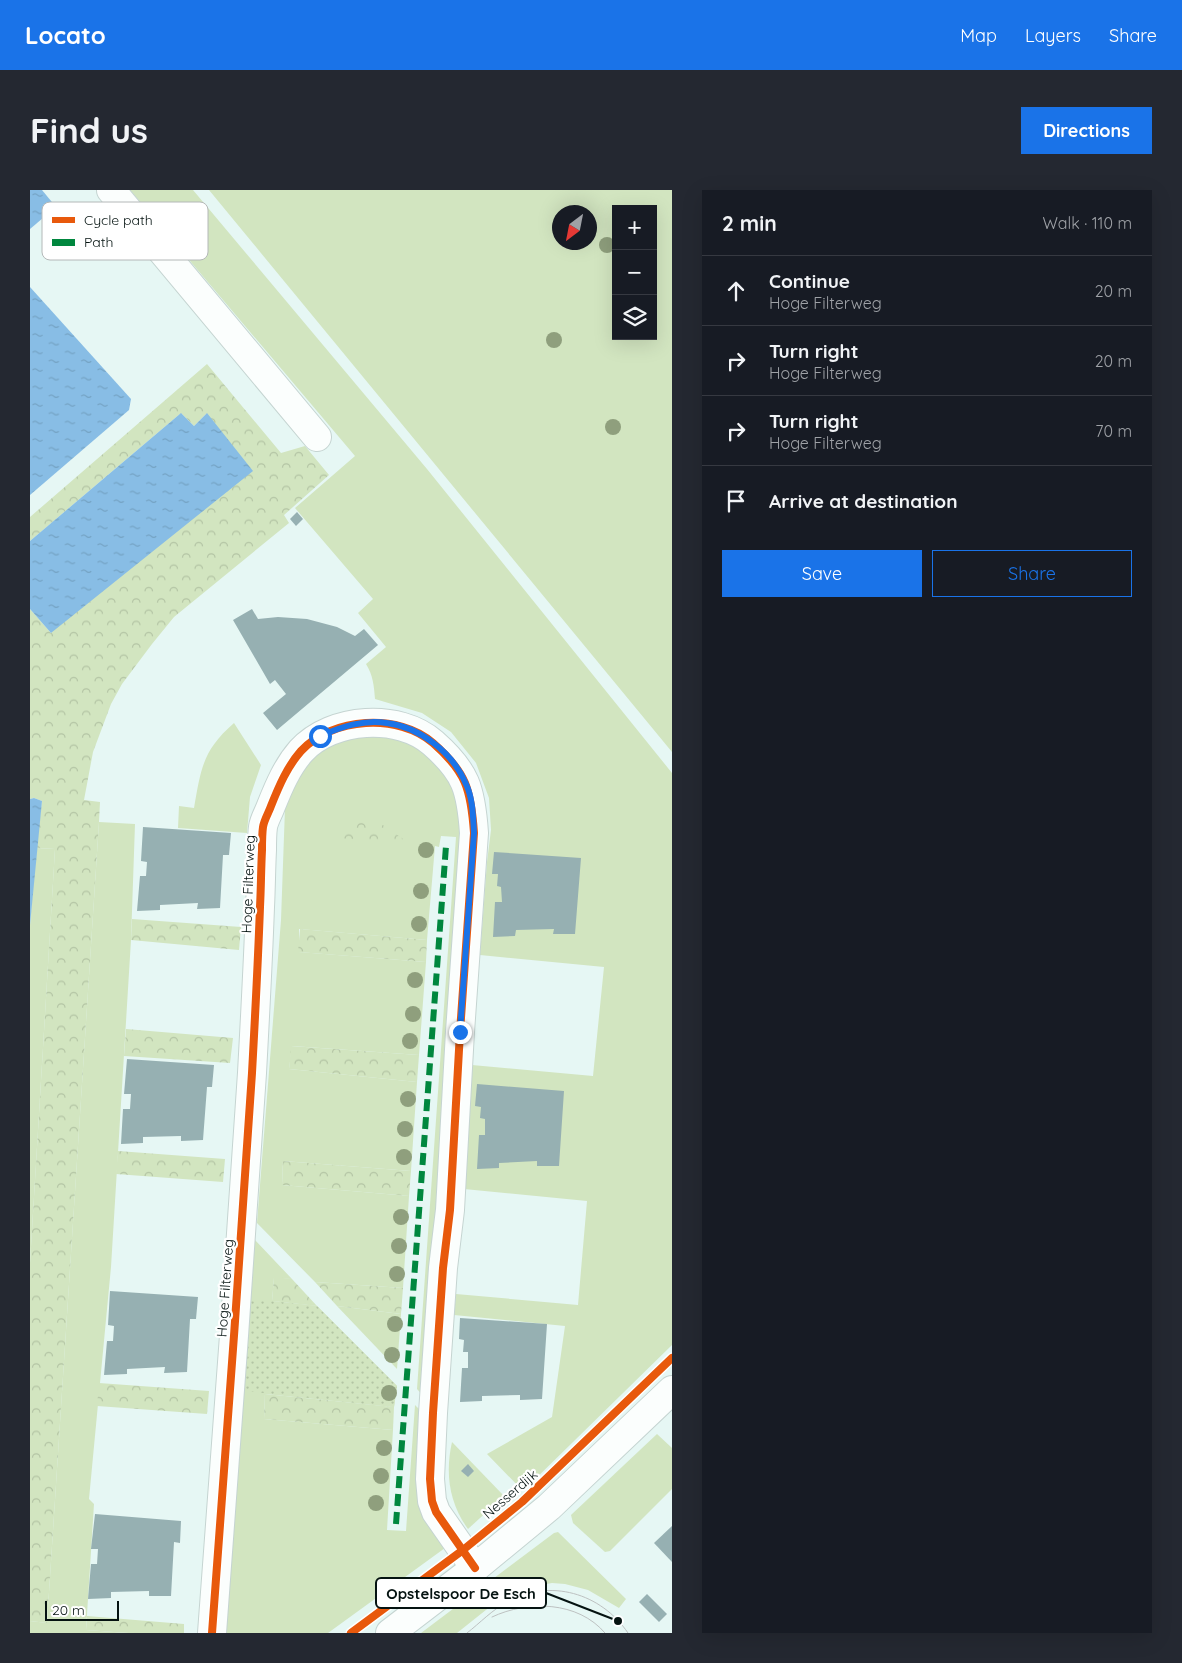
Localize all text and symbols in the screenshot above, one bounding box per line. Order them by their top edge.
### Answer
text: Locato [25,20,106,50]
text: Map [960,24,997,47]
text: Layers [1025,24,1081,47]
text: Share [1109,24,1157,47]
button: Directions [1021,107,1152,154]
text: Find us [30,108,148,152]
legend [42,202,208,260]
north arrow [552,205,597,250]
map controls [612,205,657,340]
button: + [612,205,657,250]
text: 2 min [722,210,777,236]
text: Cycle path [84,211,153,229]
text: Walk · 110 m [1043,213,1132,233]
text: Path [84,233,113,251]
button: − [612,250,657,295]
text: Continue [769,269,850,293]
icon: ahead [722,277,750,305]
text: 20 m [1095,281,1132,301]
text: Hoge Filterweg [769,293,882,313]
button: layers [612,295,657,340]
text: Turn right [769,339,858,363]
icon: right [722,347,750,375]
text: 20 m [1095,351,1132,371]
text: Hoge Filterweg [769,363,882,383]
text: Turn right [769,409,858,433]
icon: right [722,417,750,445]
text: 70 m [1095,421,1132,441]
text: Hoge Filterweg [769,433,882,453]
icon: arrive [722,487,750,515]
text: Arrive at destination [769,489,958,513]
button: Save [722,550,922,597]
button: Share [932,550,1132,597]
route start [309,725,332,748]
street label: Hoge Filterweg [237,834,259,934]
route end [449,1021,472,1044]
street label: Hoge Filterweg [213,1238,237,1338]
street label: Nesserdijk [479,1465,541,1523]
callout: Opstelspoor De Esch [376,1578,546,1608]
text: Opstelspoor De Esch [386,1584,536,1603]
scale bar [45,1598,119,1621]
text: 20 m [52,1601,85,1619]

